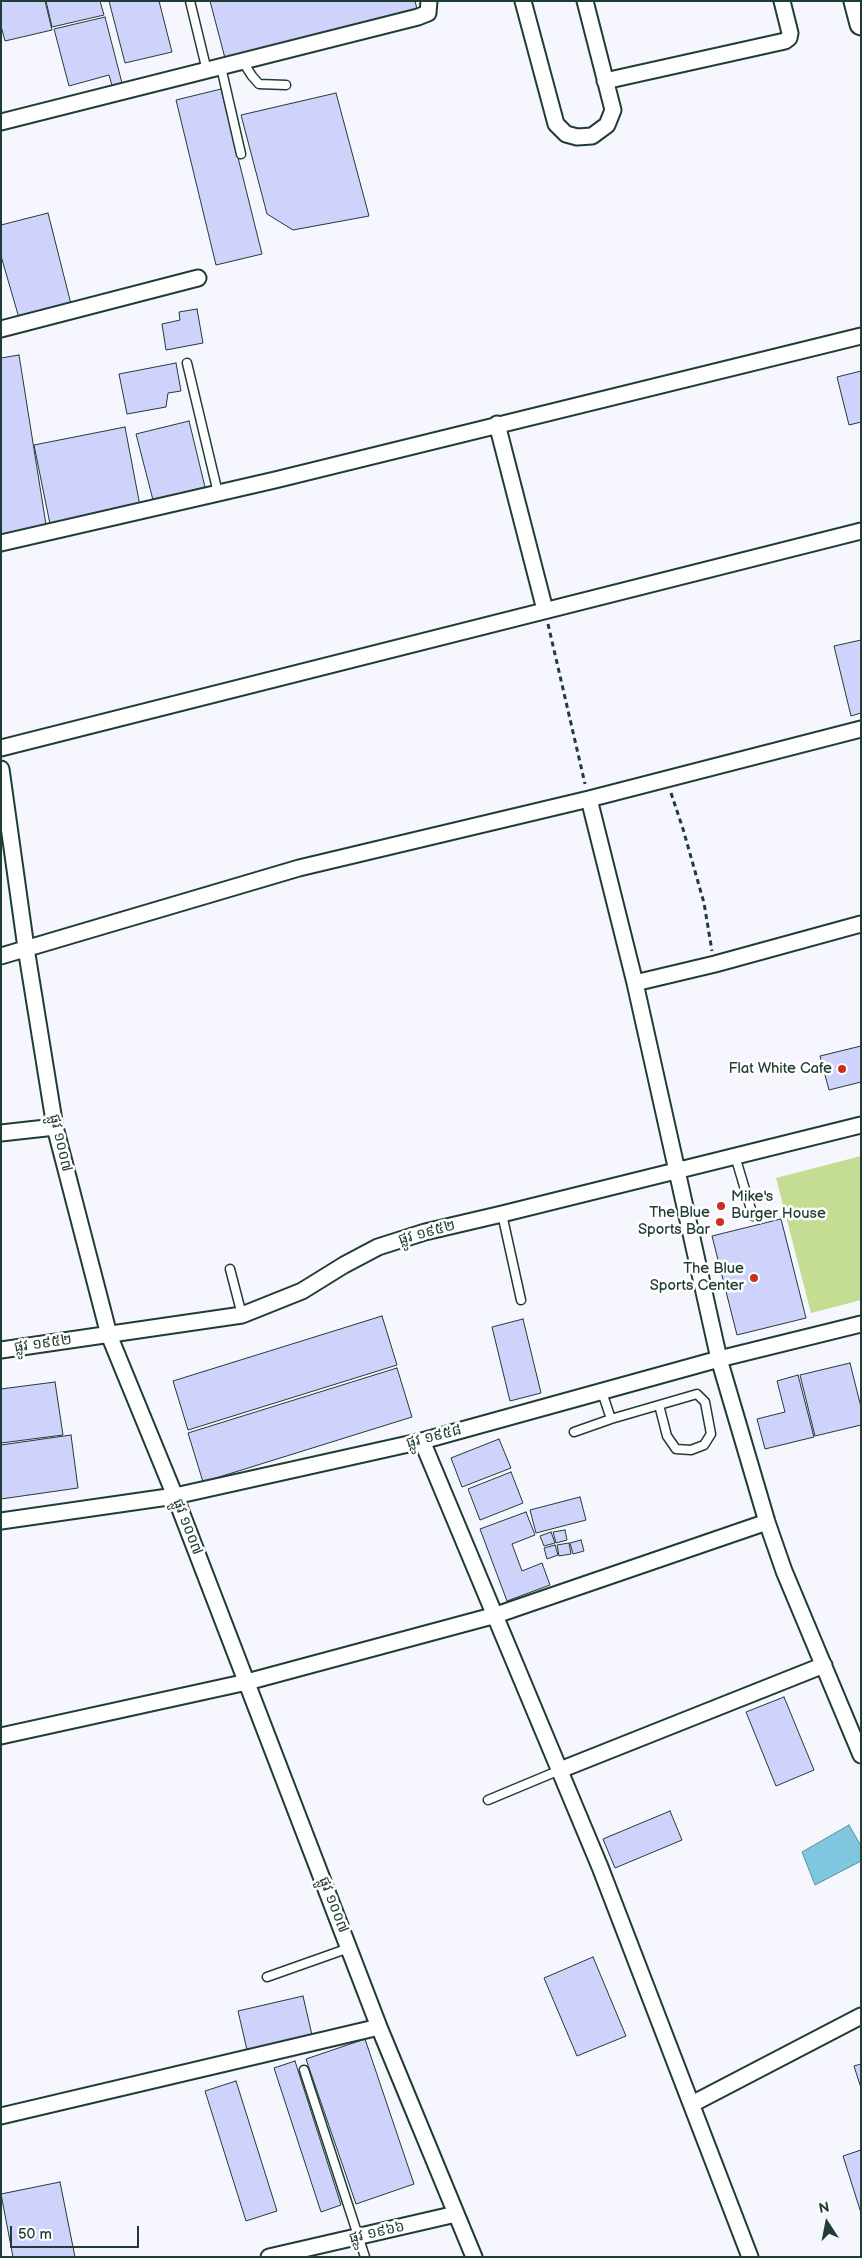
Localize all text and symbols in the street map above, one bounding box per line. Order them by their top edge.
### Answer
place label: Flat White Cafe [729,1060,832,1078]
marker: Flat White Cafe [836,1063,848,1075]
street label: ផ្លូវ ១០០៧ [45,1112,75,1174]
place label: Mike's Burger House [731,1188,826,1223]
marker: Mike's Burger House [715,1200,727,1212]
place label: The Blue Sports Bar [638,1204,710,1239]
marker: The Blue Sports Bar [714,1216,726,1228]
street label: ផ្លូវ ១៩៥២ [397,1217,457,1249]
place label: The Blue Sports Center [650,1260,744,1295]
marker: The Blue Sports Center [748,1272,760,1284]
street label: ផ្លូវ ១៩៥២ [13,1331,73,1357]
street label: ផ្លូវ ១៩៥៨ [404,1421,464,1453]
street label: ផ្លូវ ១០០៧ [168,1496,206,1558]
street label: ផ្លូវ ១០០៧ [314,1874,352,1936]
north arrow [802,2198,852,2248]
text: N [817,2198,831,2217]
scale bar [12,2216,141,2248]
street label: ផ្លូវ ១៩៦៦ [347,2218,407,2248]
text: 50 m [18,2225,52,2244]

